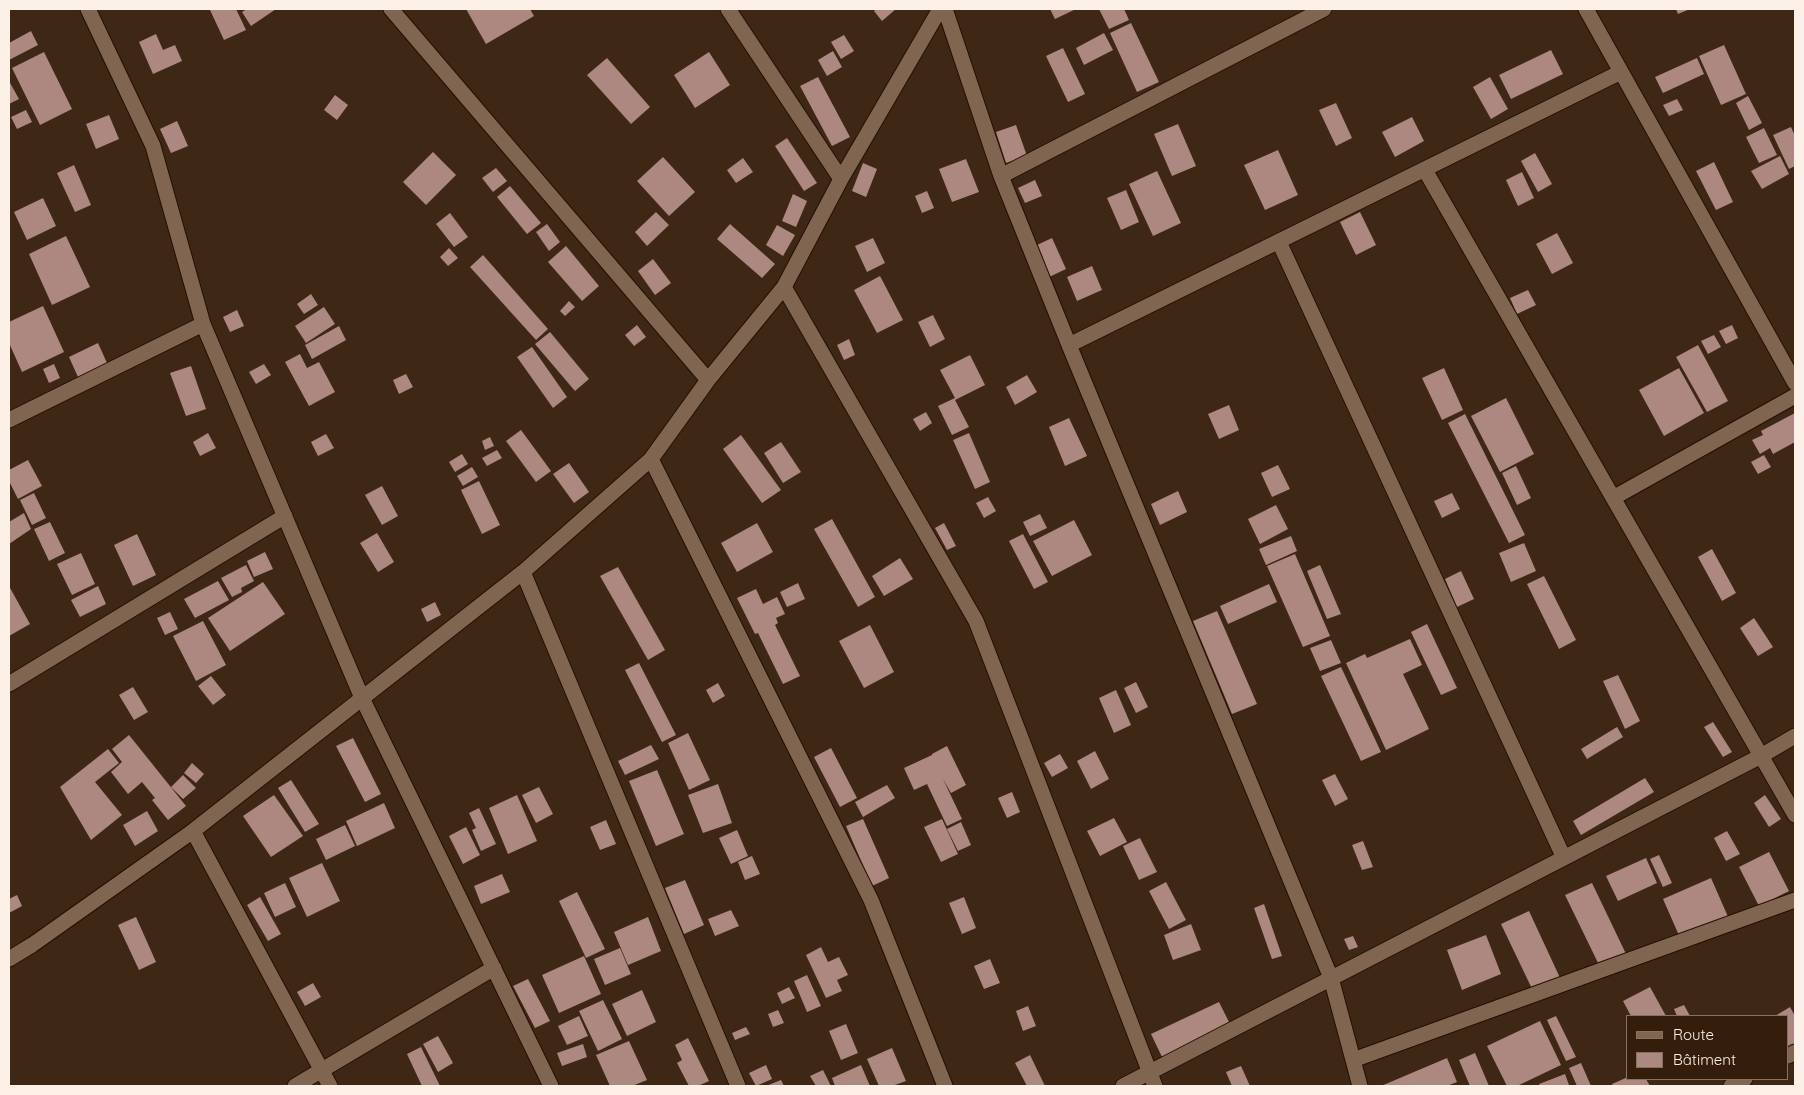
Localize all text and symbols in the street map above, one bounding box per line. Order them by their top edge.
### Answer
legend [1626,1015,1789,1080]
text: Route [1673,1025,1714,1044]
text: Bâtiment [1673,1050,1736,1069]

